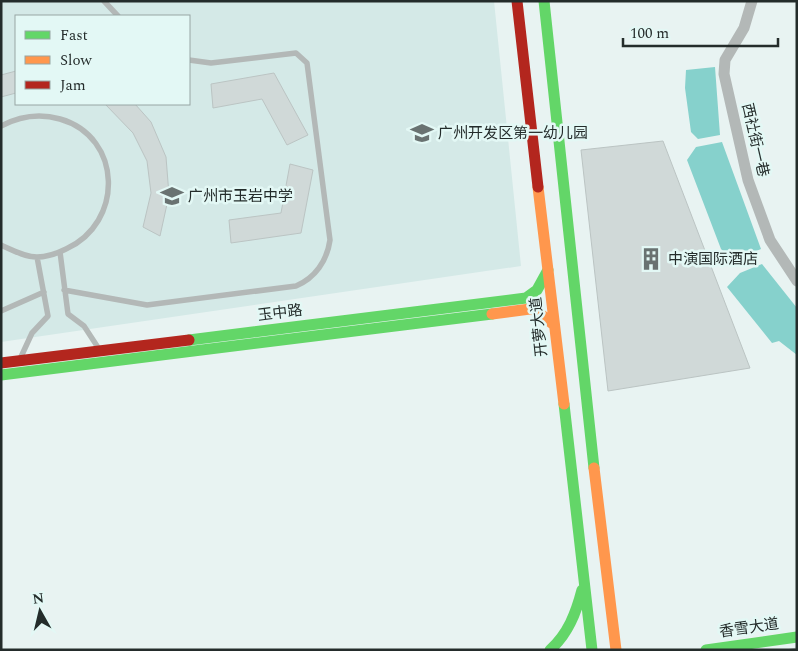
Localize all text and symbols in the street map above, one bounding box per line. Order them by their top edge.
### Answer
legend [15,15,190,105]
scale bar [623,15,778,47]
text: 100 m [630,22,669,45]
text: Fast [60,24,88,47]
text: Slow [60,49,92,72]
text: Jam [60,74,86,97]
street label: 西社街一巷 [735,101,775,179]
school or university icon: 广州开发区第一幼儿园 [409,120,435,146]
place label: 广州开发区第一幼儿园 [438,122,588,145]
school or university icon: 广州市玉岩中学 [159,183,185,209]
place label: 广州市玉岩中学 [188,185,293,208]
building icon: 中演国际酒店 [638,246,664,272]
place label: 中演国际酒店 [668,248,758,271]
street label: 开萝大道 [524,296,554,358]
street label: 玉中路 [256,299,304,327]
north arrow [15,586,65,636]
text: N [31,587,45,610]
street label: 香雪大道 [718,612,780,644]

